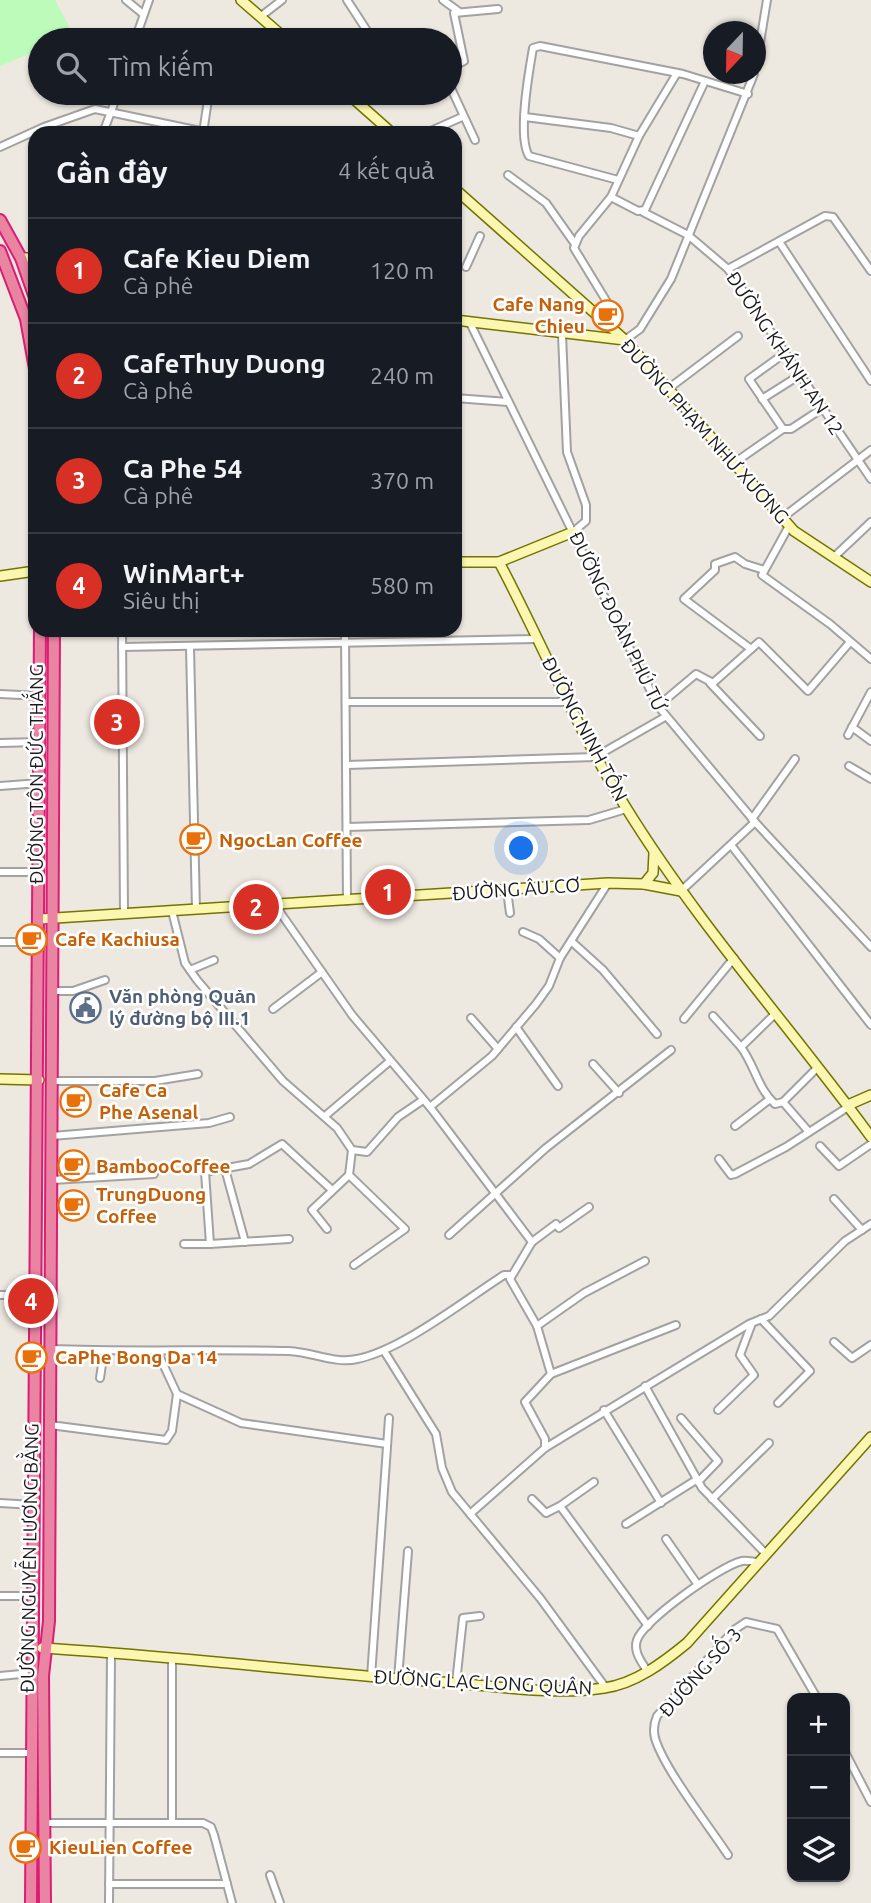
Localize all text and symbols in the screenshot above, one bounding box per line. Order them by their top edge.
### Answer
north arrow [703,21,766,84]
search box [28,28,462,105]
icon: search [52,48,90,86]
text: Tìm kiếm [108,52,214,81]
text: Gần đây [56,155,168,189]
text: 4 kết quả [338,158,434,183]
text: Cafe Kieu Diem [123,244,310,273]
text: 1 [73,258,85,283]
text: 120 m [370,258,434,283]
street label: ĐƯỜNG KHÁNH AN 12 [722,267,848,439]
text: Cà phê [123,273,194,298]
place label: Cafe Nang Chieu [492,293,585,337]
cafe icon: Cafe Nang Chieu [591,298,625,332]
street label: ĐƯỜNG PHẠM NHƯ XƯƠNG [616,334,794,528]
text: CafeThuy Duong [123,349,325,378]
text: 2 [73,363,85,388]
text: 240 m [370,363,434,388]
text: Cà phê [123,378,194,403]
text: Ca Phe 54 [123,454,242,483]
text: 3 [73,468,85,493]
text: 370 m [370,468,434,493]
text: Cà phê [123,483,194,508]
street label: ĐƯỜNG ĐOÀN PHÚ TỨ [565,528,672,715]
text: WinMart+ [123,559,245,588]
text: 4 [73,573,85,598]
text: 580 m [370,573,434,598]
text: Siêu thị [123,588,200,613]
street label: ĐƯỜNG NINH TỐN [538,651,636,805]
street label: ĐƯỜNG TÔN ĐỨC THẮNG [21,664,47,884]
pin: 3 [94,696,140,748]
cafe icon: NgocLan Coffee [179,823,213,857]
place label: NgocLan Coffee [219,829,363,851]
your location [504,831,538,865]
pin: 1 [365,866,411,918]
street label: ĐƯỜNG ÂU CƠ [451,873,581,904]
pin: 2 [233,881,279,933]
cafe icon: Cafe Kachiusa [15,922,49,956]
place label: Cafe Kachiusa [55,928,180,950]
place label: Văn phòng Quản lý đường bộ III.1 [109,985,256,1029]
public building icon: Văn phòng Quản lý đường bộ III.1 [69,990,103,1024]
place label: Cafe Ca Phe Asenal [99,1079,198,1123]
cafe icon: Cafe Ca Phe Asenal [59,1084,93,1118]
cafe icon: BambooCoffee [56,1149,90,1183]
place label: BambooCoffee [96,1155,230,1177]
place label: TrungDuong Coffee [96,1183,206,1227]
cafe icon: TrungDuong Coffee [56,1188,90,1222]
pin: 4 [8,1275,54,1327]
cafe icon: CaPhe Bong Da 14 [15,1340,49,1374]
place label: CaPhe Bong Da 14 [55,1346,217,1368]
street label: ĐƯỜNG NGUYỄN LƯƠNG BẰNG [11,1423,42,1693]
street label: ĐƯỜNG SỐ 3 [651,1620,746,1721]
street label: ĐƯỜNG LẠC LONG QUÂN [373,1665,593,1699]
map controls [787,1693,850,1882]
button: + [787,1693,850,1756]
button: − [787,1756,850,1819]
button: layers [787,1819,850,1882]
cafe icon: KieuLien Coffee [9,1830,43,1864]
place label: KieuLien Coffee [49,1836,192,1858]

